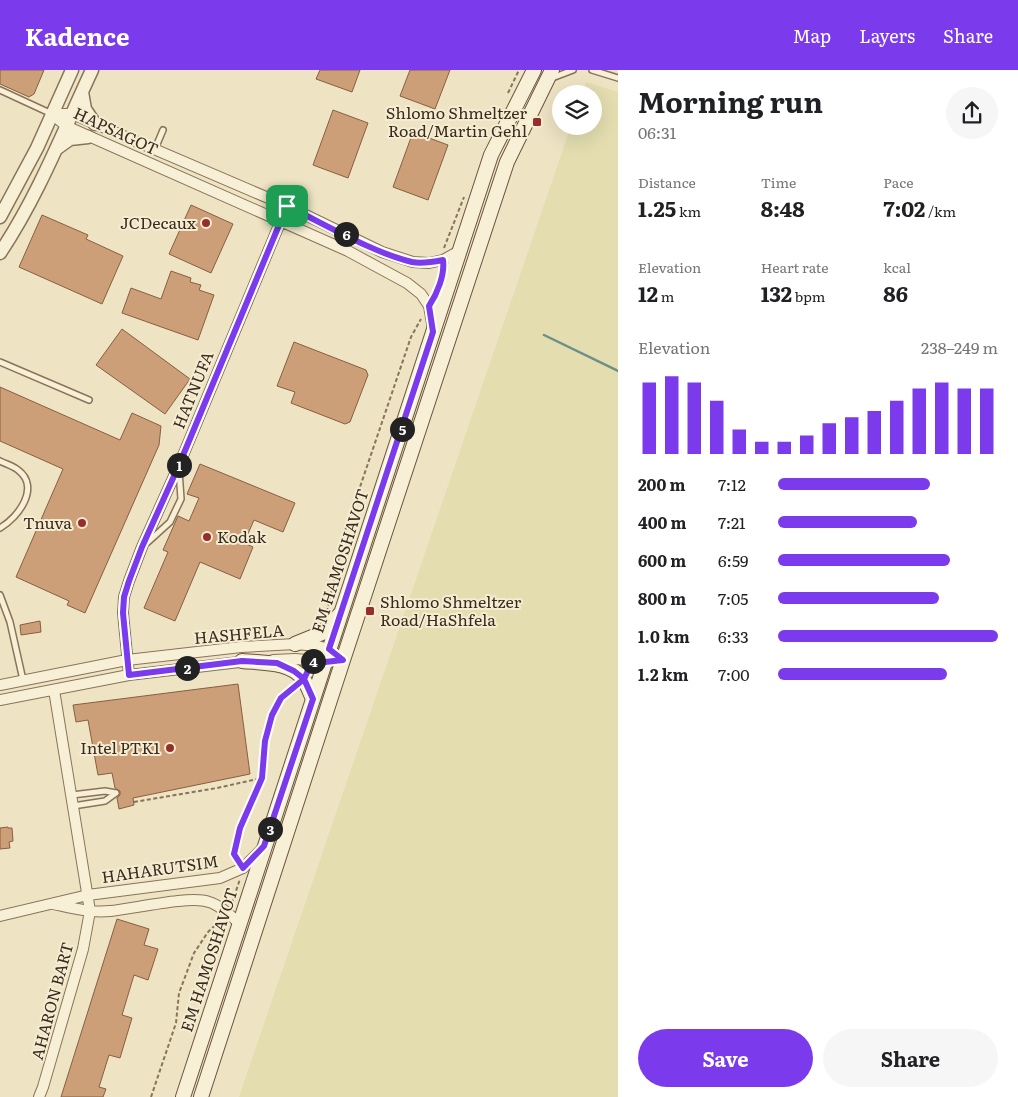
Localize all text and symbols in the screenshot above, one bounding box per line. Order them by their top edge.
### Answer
text: Kadence [25,18,130,53]
text: Map [793,22,831,49]
text: Layers [859,22,915,49]
text: Share [943,22,993,49]
text: Morning run [638,80,823,122]
map controls [552,85,602,135]
button: layers [552,85,602,135]
button: share [946,87,998,139]
street label: HAPSAGOT [70,100,163,160]
place label: Shlomo Shmeltzer Road/Martin Gehl [386,100,527,142]
marker: Shlomo Shmeltzer Road/Martin Gehl [531,116,543,128]
text: 06:31 [638,120,676,144]
text: Distance [638,172,696,192]
text: Time [761,172,796,192]
text: Pace [883,172,913,192]
pin [266,185,308,227]
icon: arrive [273,192,301,220]
text: 1.25 [638,192,676,223]
text: 8:48 [761,192,805,223]
text: 7:02 [883,192,925,223]
text: km [676,201,701,221]
text: /km [925,201,956,221]
place label: JCDecaux [120,210,197,234]
marker: JCDecaux [200,217,212,229]
pin: 6 [334,222,358,246]
text: 6 [342,224,351,244]
text: Elevation [638,257,701,277]
text: Heart rate [761,257,829,277]
text: kcal [883,257,911,277]
text: 12 [638,277,658,308]
text: 132 [761,277,792,308]
text: 86 [883,277,908,308]
text: m [658,286,674,306]
text: bpm [792,286,825,306]
text: Elevation [638,335,710,359]
text: 238–249 m [921,335,998,359]
street label: HATNUFA [166,347,219,432]
pin: 5 [390,416,414,442]
text: 5 [399,419,406,439]
pin: 1 [166,452,192,478]
text: 1 [177,455,182,475]
text: 200 m [638,472,685,496]
text: 7:12 [718,472,746,496]
street label: EM HAMOSHAVOT [304,485,374,636]
place label: Tnuva [23,510,72,534]
text: 400 m [638,510,687,534]
text: 7:21 [718,510,746,534]
marker: Tnuva [76,517,88,529]
place label: Kodak [217,524,267,548]
marker: Kodak [201,531,213,543]
text: 600 m [638,548,686,572]
text: 6:59 [718,548,748,572]
text: 800 m [638,586,686,610]
text: 7:05 [718,586,749,610]
place label: Shlomo Shmeltzer Road/HaShfela [380,589,522,631]
marker: Shlomo Shmeltzer Road/HaShfela [364,605,376,617]
street label: HASHFELA [193,617,285,649]
text: 1.0 km [638,624,690,648]
text: 6:33 [718,624,749,648]
pin: 4 [300,648,326,674]
text: 4 [309,651,318,671]
pin: 2 [174,656,200,680]
text: 2 [184,658,191,678]
text: 1.2 km [638,662,688,686]
text: 7:00 [718,662,750,686]
place label: Intel PTK1 [80,735,160,759]
marker: Intel PTK1 [164,742,176,754]
pin: 3 [258,816,282,842]
text: 3 [267,819,274,839]
street label: HAHARUTSIM [100,848,220,888]
street label: EM HAMOSHAVOT [173,884,243,1035]
street label: AHARON BART [24,939,78,1062]
button: Save [638,1029,813,1087]
button: Share [823,1029,998,1087]

